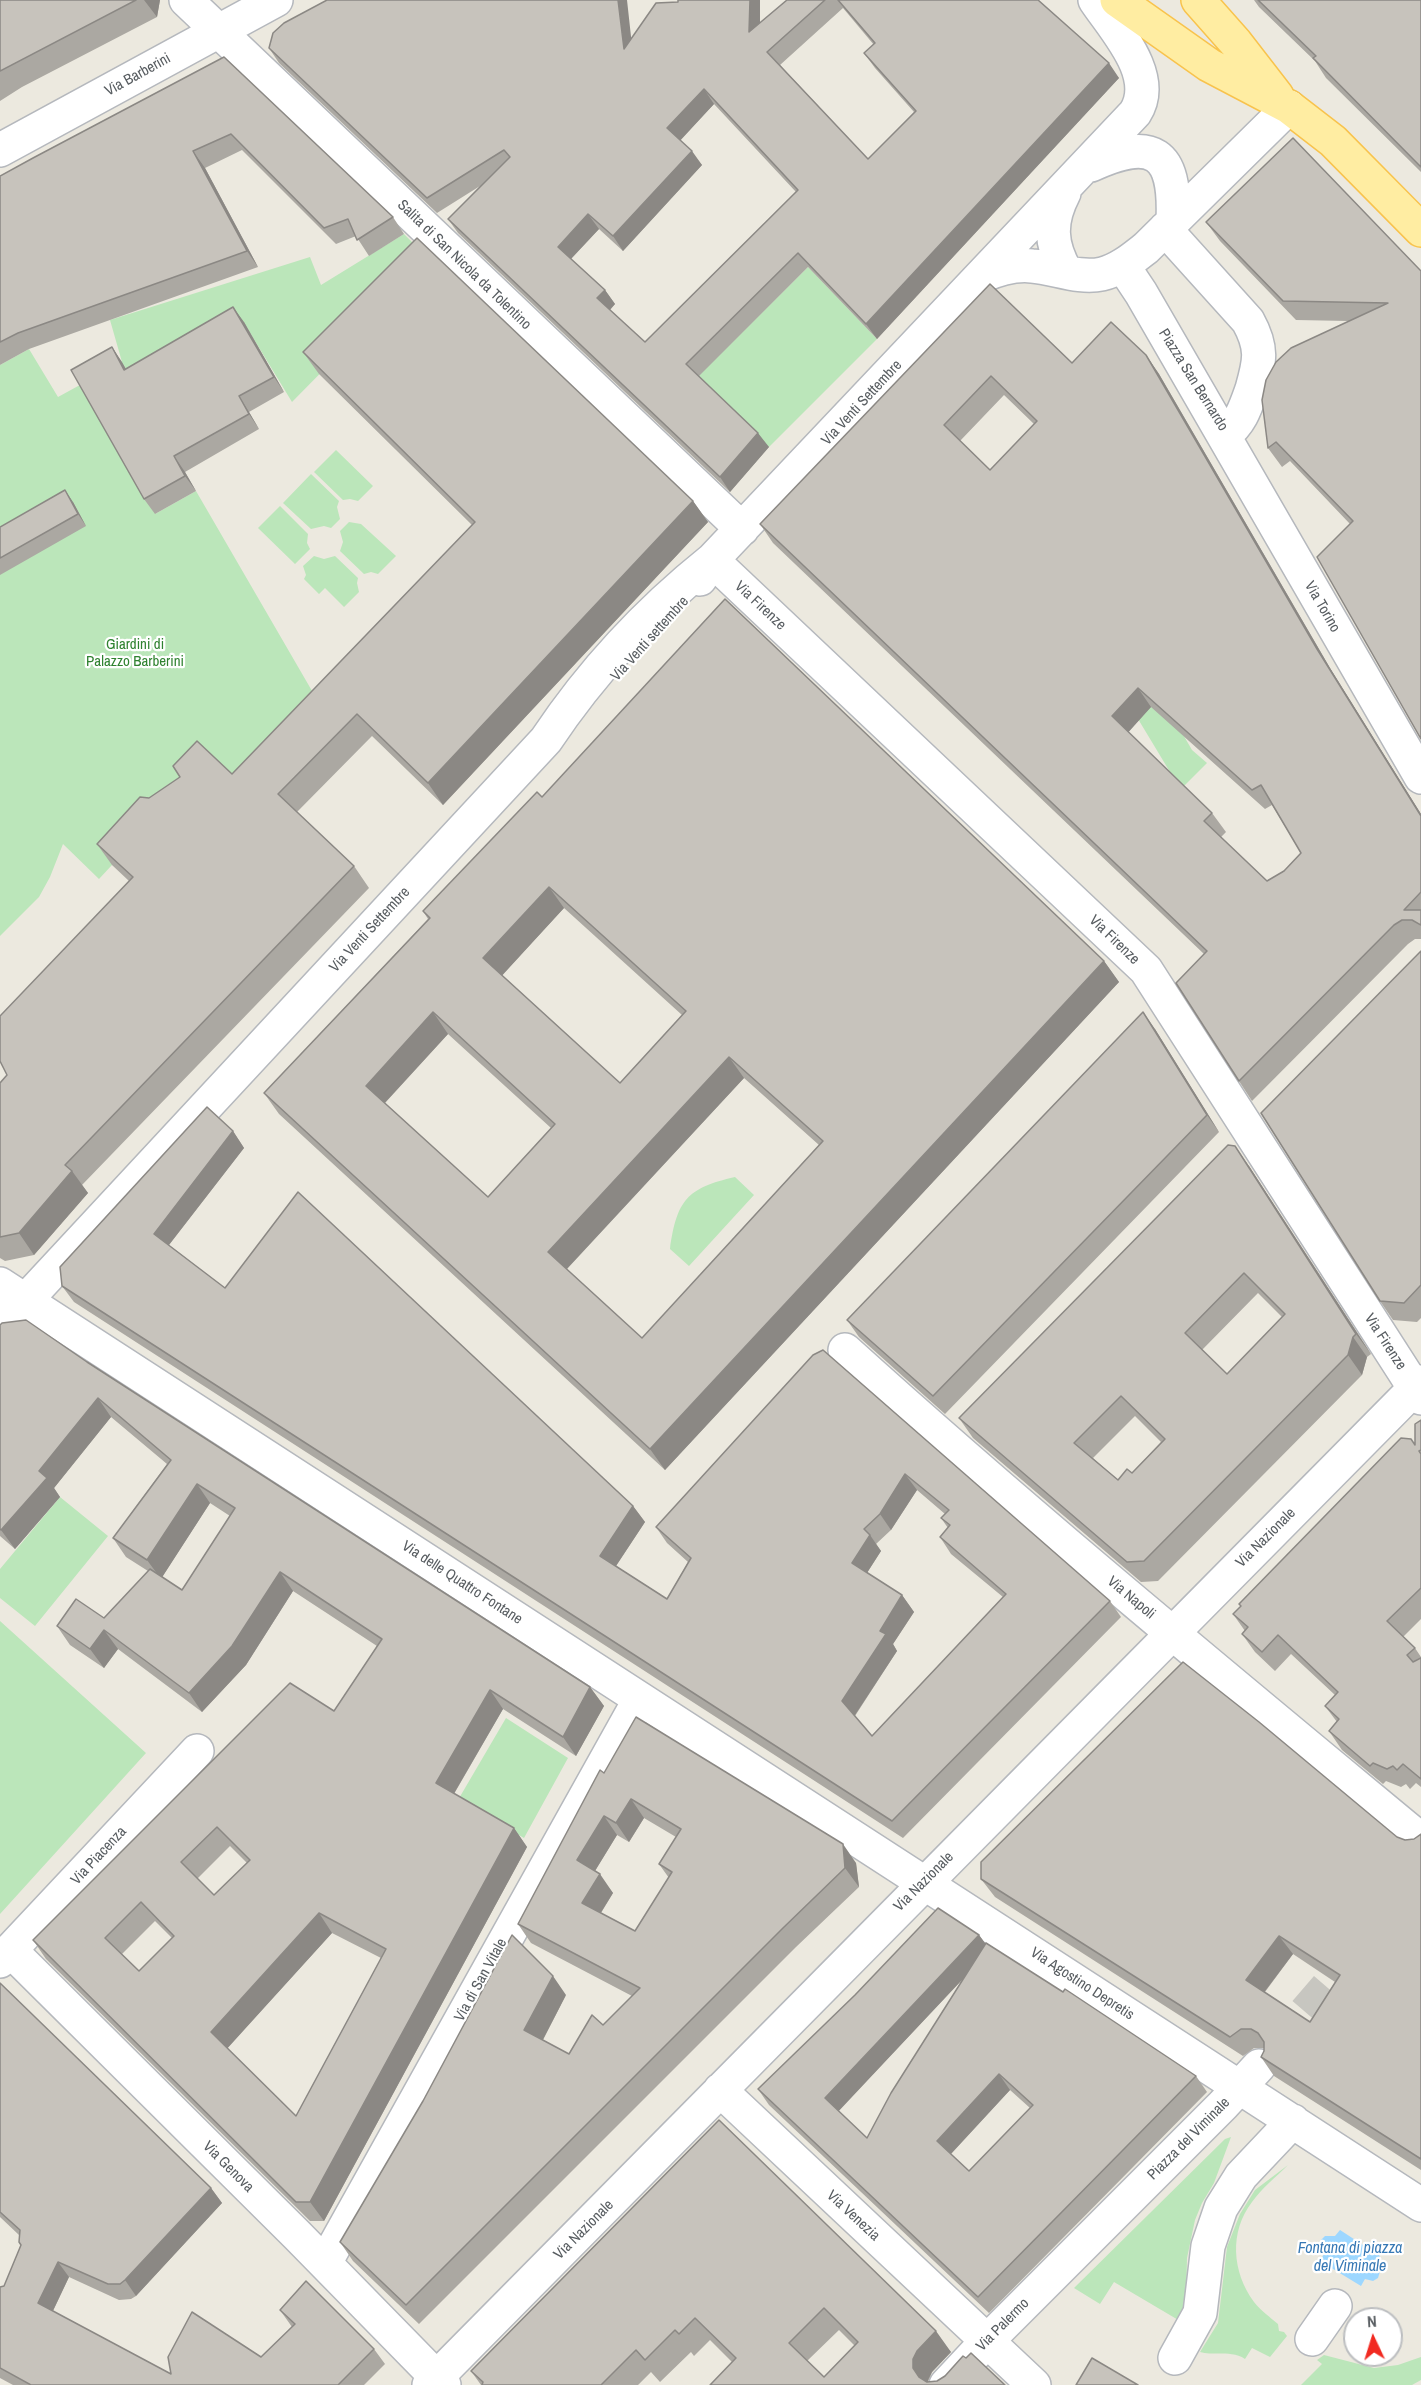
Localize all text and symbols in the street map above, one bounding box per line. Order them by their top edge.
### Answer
street label: Via Barberini [102,50,174,100]
street label: Salita di San Nicola da Tolentino [393,196,535,334]
street label: Piazza San Bernardo [1154,326,1232,434]
street label: Via Venti Settembre [818,357,906,449]
street label: Via Firenze [731,578,789,634]
street label: Via Torino [1300,578,1344,636]
street label: Via Venti settembre [607,593,693,685]
park label: Giardini di Palazzo Barberini [86,636,184,671]
street label: Via Venti Settembre [326,884,414,976]
street label: Via Firenze [1085,912,1143,968]
street label: Via Firenze [1360,1311,1410,1373]
street label: Via Nazionale [1232,1504,1300,1572]
street label: Via delle Quattro Fontane [398,1537,526,1629]
street label: Via Napoli [1103,1573,1159,1623]
street label: Via Piacenza [68,1823,130,1889]
street label: Via Nazionale [890,1848,958,1916]
street label: Via di San Vitale [451,1935,511,2025]
street label: Via Agostino Depretis [1027,1944,1137,2024]
street label: Piazza del Viminale [1144,2094,1234,2184]
street label: Via Genova [199,2138,257,2196]
street label: Via Venezia [823,2187,883,2245]
street label: Via Nazionale [550,2196,618,2264]
water label: Fontana di piazza del Viminale [1298,2239,1402,2277]
street label: Via Palermo [973,2295,1033,2355]
north arrow [1343,2307,1403,2367]
text: N [1366,2310,1377,2332]

